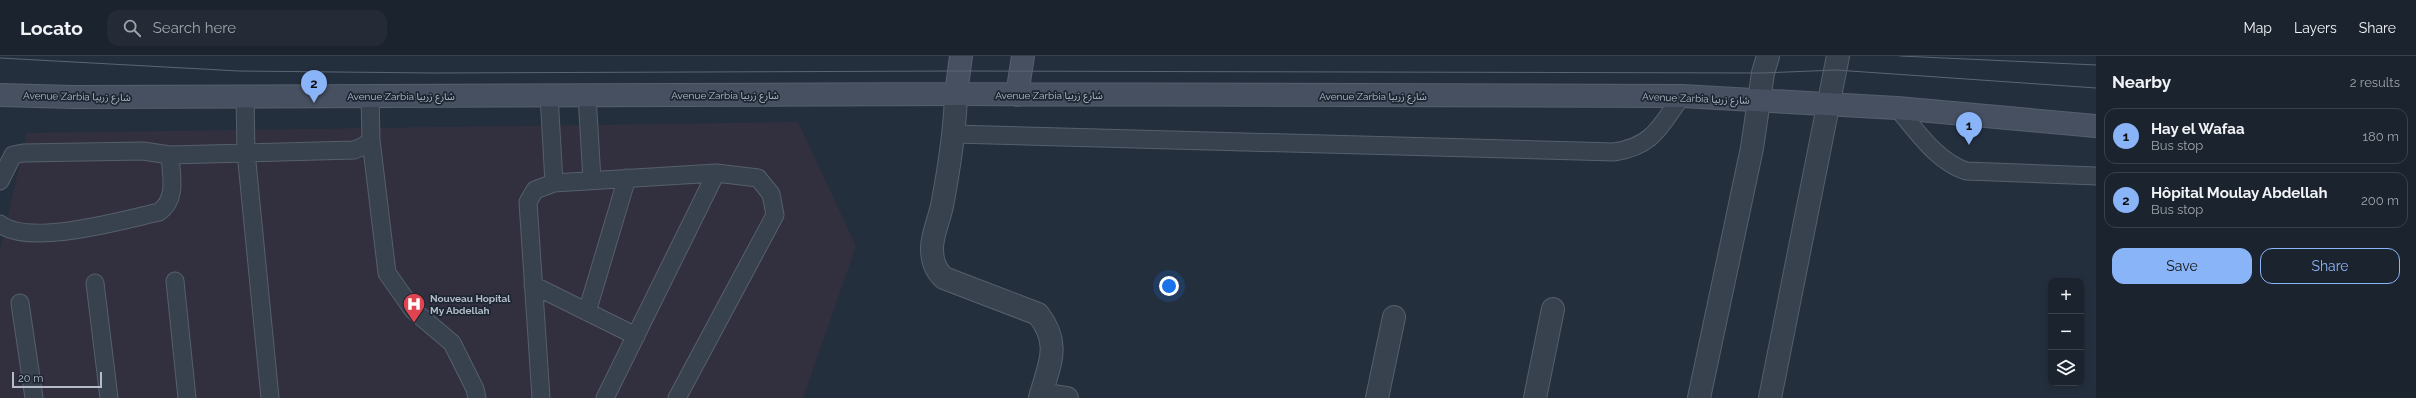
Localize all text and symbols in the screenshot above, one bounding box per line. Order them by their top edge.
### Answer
search box [107,10,387,46]
text: Locato [20,17,83,39]
icon: search [121,17,143,39]
text: Search here [153,19,236,37]
text: Map [2244,20,2272,36]
text: Layers [2294,20,2337,36]
text: Share [2359,20,2396,36]
pin: 2 [301,70,327,103]
text: Nearby [2112,72,2171,92]
text: 2 results [2350,75,2400,90]
street label: Avenue Zarbia شارع زربيا [23,90,131,105]
street label: Avenue Zarbia شارع زربيا [671,90,779,103]
street label: Avenue Zarbia شارع زربيا [995,90,1103,103]
street label: Avenue Zarbia شارع زربيا [347,91,455,104]
street label: Avenue Zarbia شارع زربيا [1319,91,1427,104]
street label: Avenue Zarbia شارع زربيا [1642,91,1750,108]
pin: 1 [1956,112,1982,145]
text: Hay el Wafaa [2151,120,2245,138]
text: 1 [2123,129,2129,144]
text: 180 m [2363,129,2399,144]
text: Bus stop [2151,138,2203,153]
text: Hôpital Moulay Abdellah [2151,184,2328,202]
text: 2 [2122,193,2130,208]
text: 200 m [2361,193,2399,208]
text: Bus stop [2151,202,2203,217]
button: Save [2112,248,2252,284]
button: Share [2260,248,2400,284]
your location [1159,276,1179,296]
map controls [2048,278,2084,386]
button: + [2048,278,2084,314]
hospital icon: Nouveau Hopital My Abdellah [401,291,427,324]
place label: Nouveau Hopital My Abdellah [430,293,511,316]
button: − [2048,314,2084,350]
button: layers [2048,350,2084,386]
scale bar [12,370,102,389]
text: 20 m [18,372,43,385]

